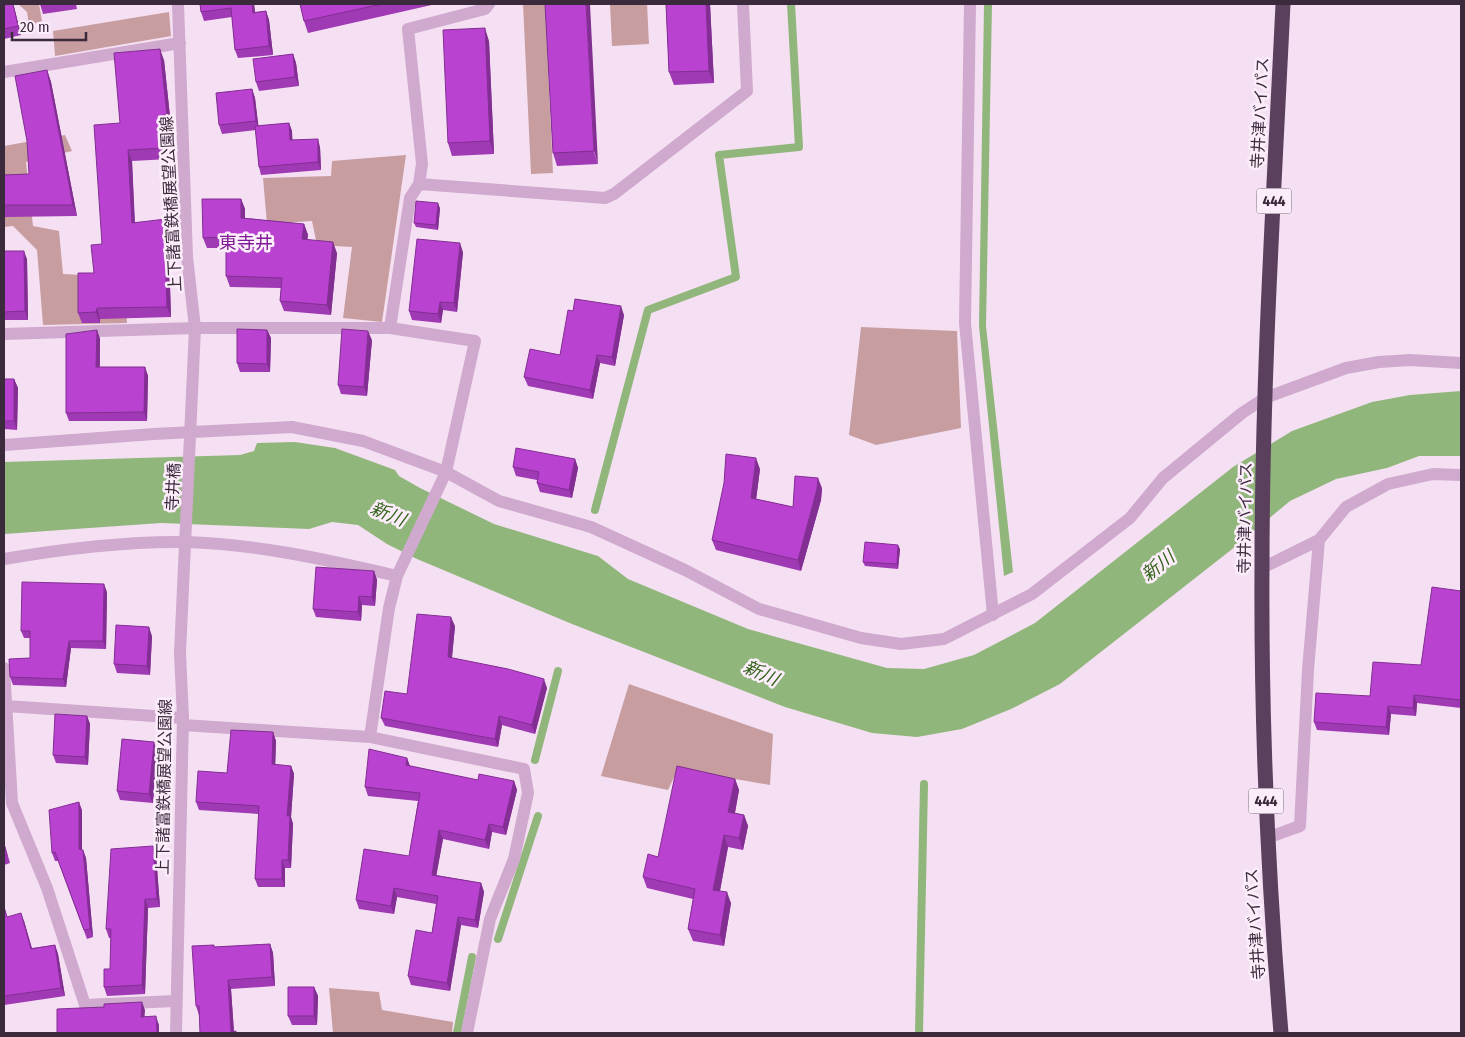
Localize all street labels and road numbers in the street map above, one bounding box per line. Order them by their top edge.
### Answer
street label: 寺井津バイパス [1248,57,1272,169]
street label: 上下諸富鉄橋展望公園線 [157,116,185,292]
road number: 444 [1256,188,1292,214]
street label: 寺井津バイパス [1235,462,1255,574]
street label: 寺井橋 [162,463,184,511]
street label: 上下諸富鉄橋展望公園線 [153,699,175,875]
road number: 444 [1248,788,1284,814]
street label: 寺井津バイパス [1242,868,1268,980]

